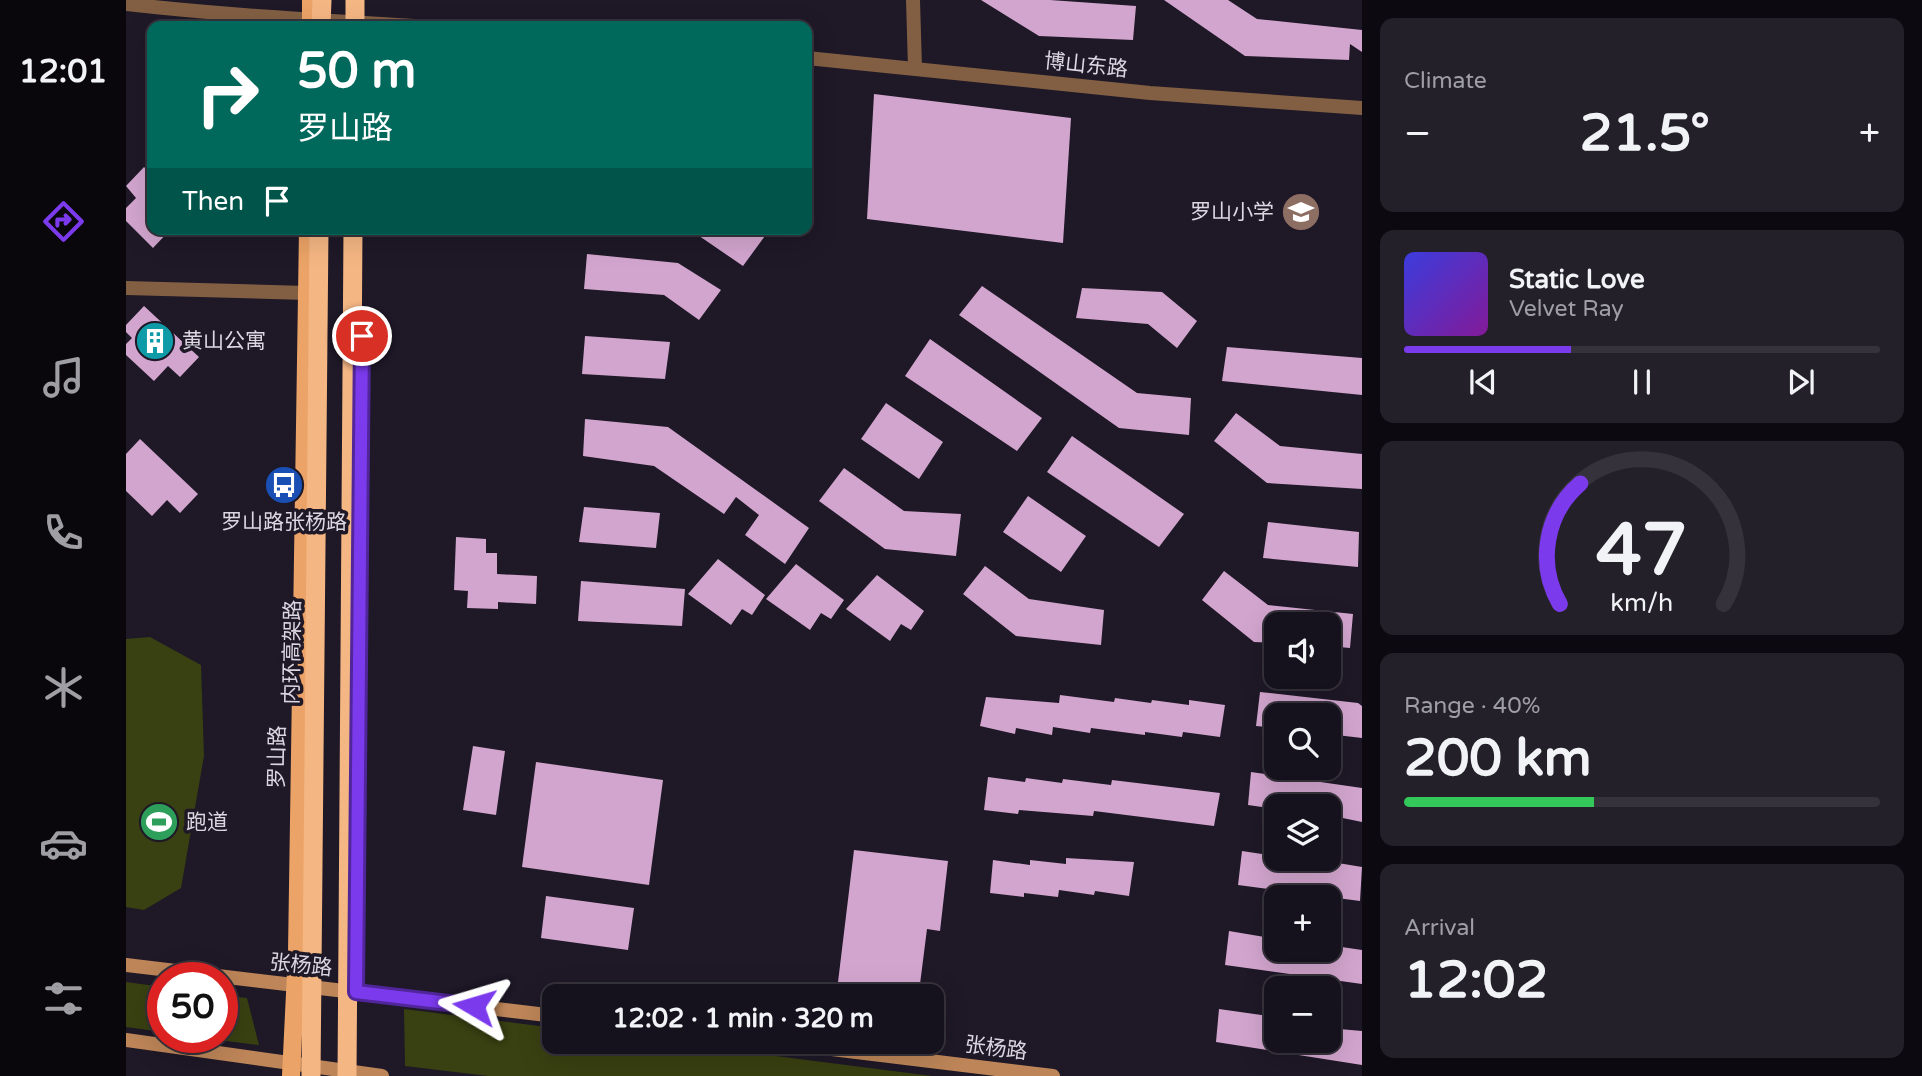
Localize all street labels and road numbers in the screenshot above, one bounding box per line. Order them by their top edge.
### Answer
street label: 博山东路 [1043,49,1129,82]
street label: 内环高架路 [279,599,306,705]
street label: 罗山路 [264,725,291,789]
street label: 张杨路 [268,950,334,981]
street label: 张杨路 [963,1032,1029,1065]

